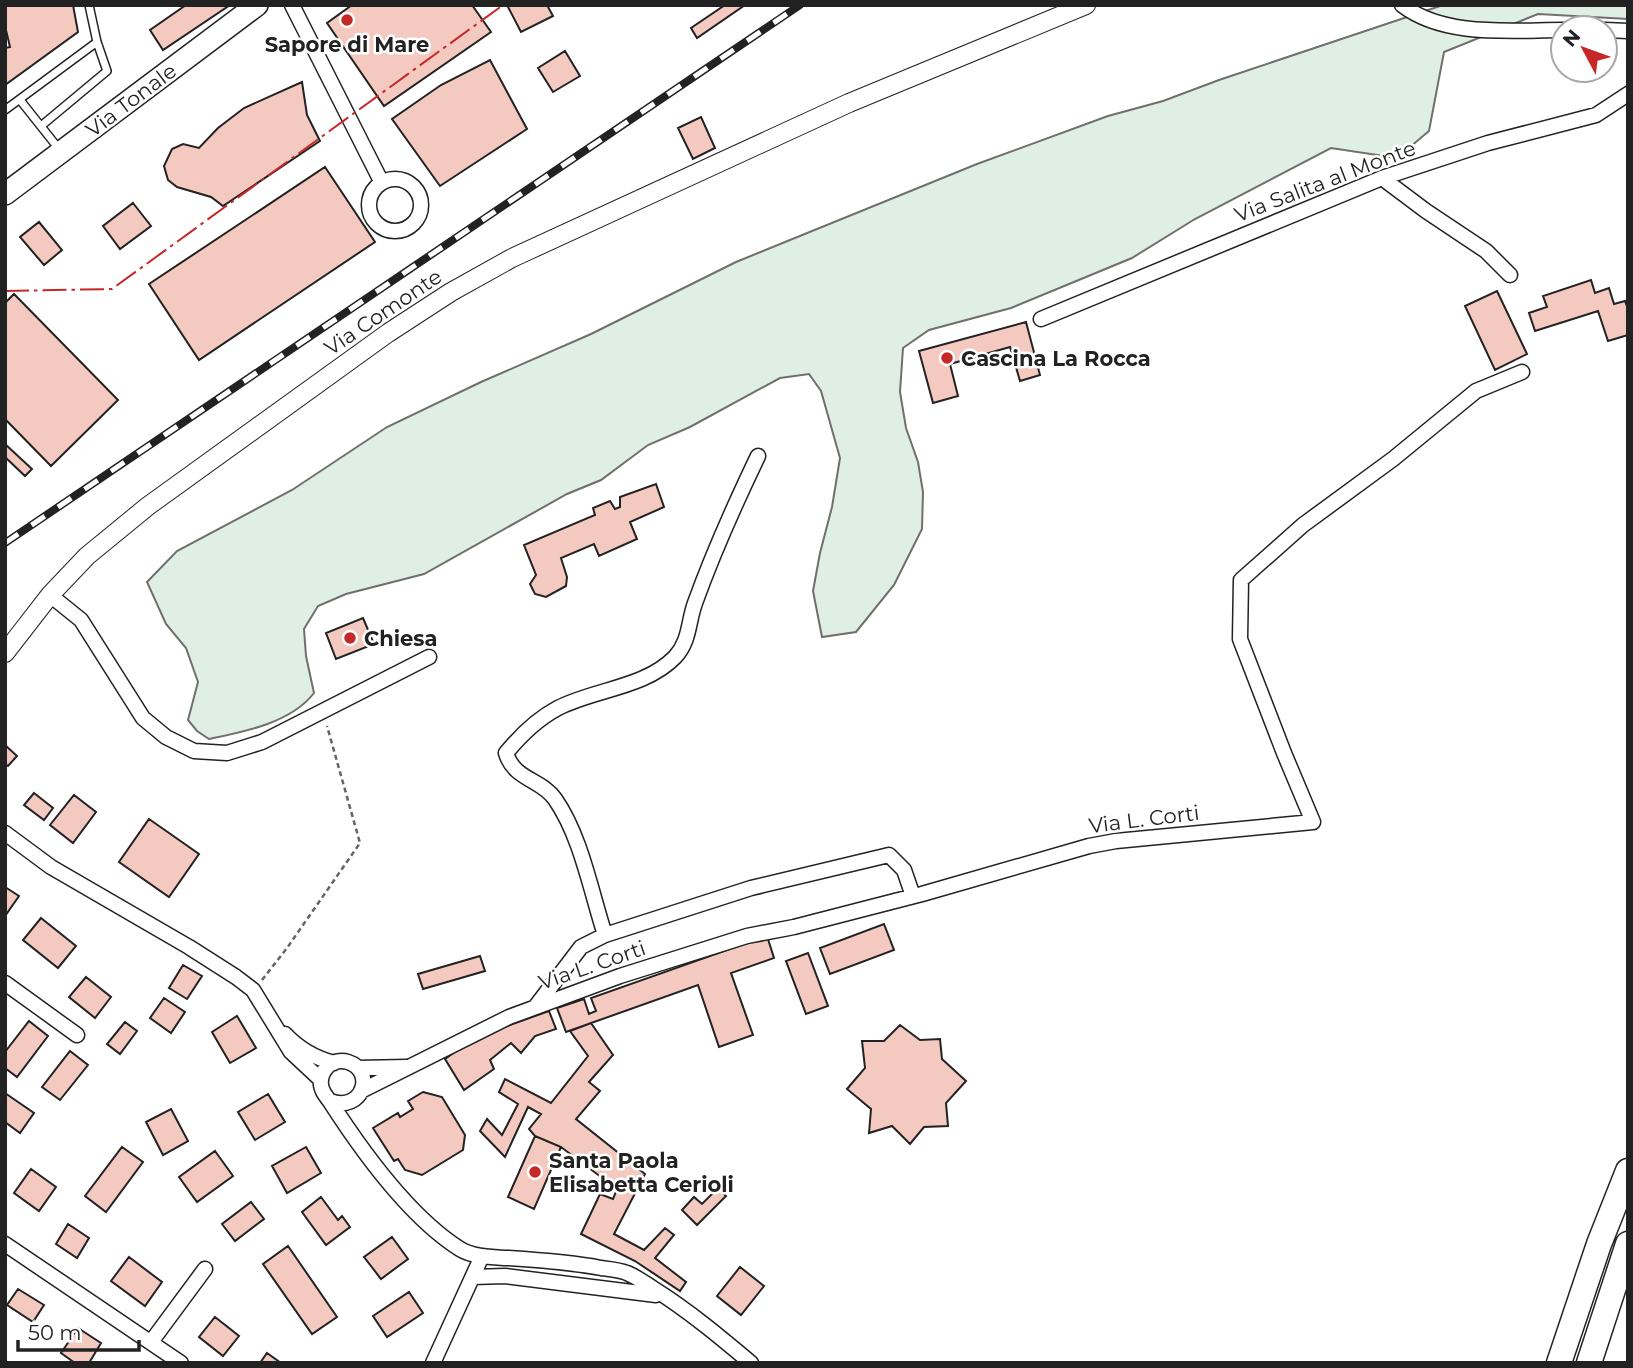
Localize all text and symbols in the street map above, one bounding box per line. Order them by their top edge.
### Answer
marker: Sapore di Mare [339,12,355,28]
north arrow [1549,14,1619,84]
text: N [1558,25,1585,52]
place label: Sapore di Mare [265,32,429,57]
street label: Via Tonale [81,58,181,142]
street label: Via Salita al Monte [1231,135,1419,227]
street label: Via Comonte [320,264,446,360]
place label: Cascina La Rocca [961,346,1151,371]
marker: Cascina La Rocca [939,350,955,366]
place label: Chiesa [364,626,437,651]
marker: Chiesa [342,630,358,646]
street label: Via L. Corti [1087,800,1201,838]
street label: Via L. Corti [535,935,649,995]
place label: Santa Paola Elisabetta Cerioli [549,1148,734,1197]
marker: Santa Paola Elisabetta Cerioli [527,1164,543,1180]
scale bar [18,1308,138,1352]
text: 50 m [28,1320,82,1345]

